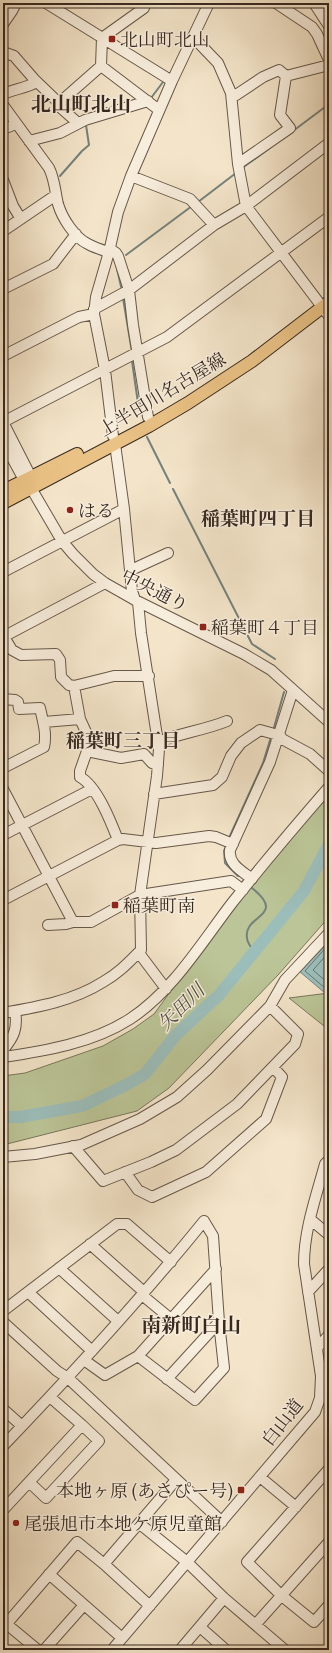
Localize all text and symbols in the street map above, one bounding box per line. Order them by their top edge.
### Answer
place label: 北山町北山 [120,28,210,51]
marker: 北山町北山 [107,34,117,44]
district label: 北山町北山 [31,91,131,117]
street label: 上半田川名古屋線 [94,347,230,441]
place label: はる [78,499,114,522]
marker: はる [65,505,75,515]
district label: 稲葉町四丁目 [201,506,315,531]
street label: 中央通り [118,563,192,617]
place label: 稲葉町４丁目 [211,616,319,639]
marker: 稲葉町４丁目 [198,622,208,632]
district label: 稲葉町三丁目 [66,728,180,753]
place label: 稲葉町南 [123,894,195,917]
marker: 稲葉町南 [110,900,120,910]
water label: 矢田川 [152,977,211,1036]
district label: 南新町白山 [141,1312,241,1338]
street label: 白山道 [256,1394,308,1450]
place label: 本地ヶ原 (あさぴー号) [56,1479,233,1502]
marker: 本地ヶ原 (あさぴー号) [236,1485,246,1495]
place label: 尾張旭市本地ケ原児童館 [24,1512,222,1535]
marker: 尾張旭市本地ケ原児童館 [11,1518,21,1528]

